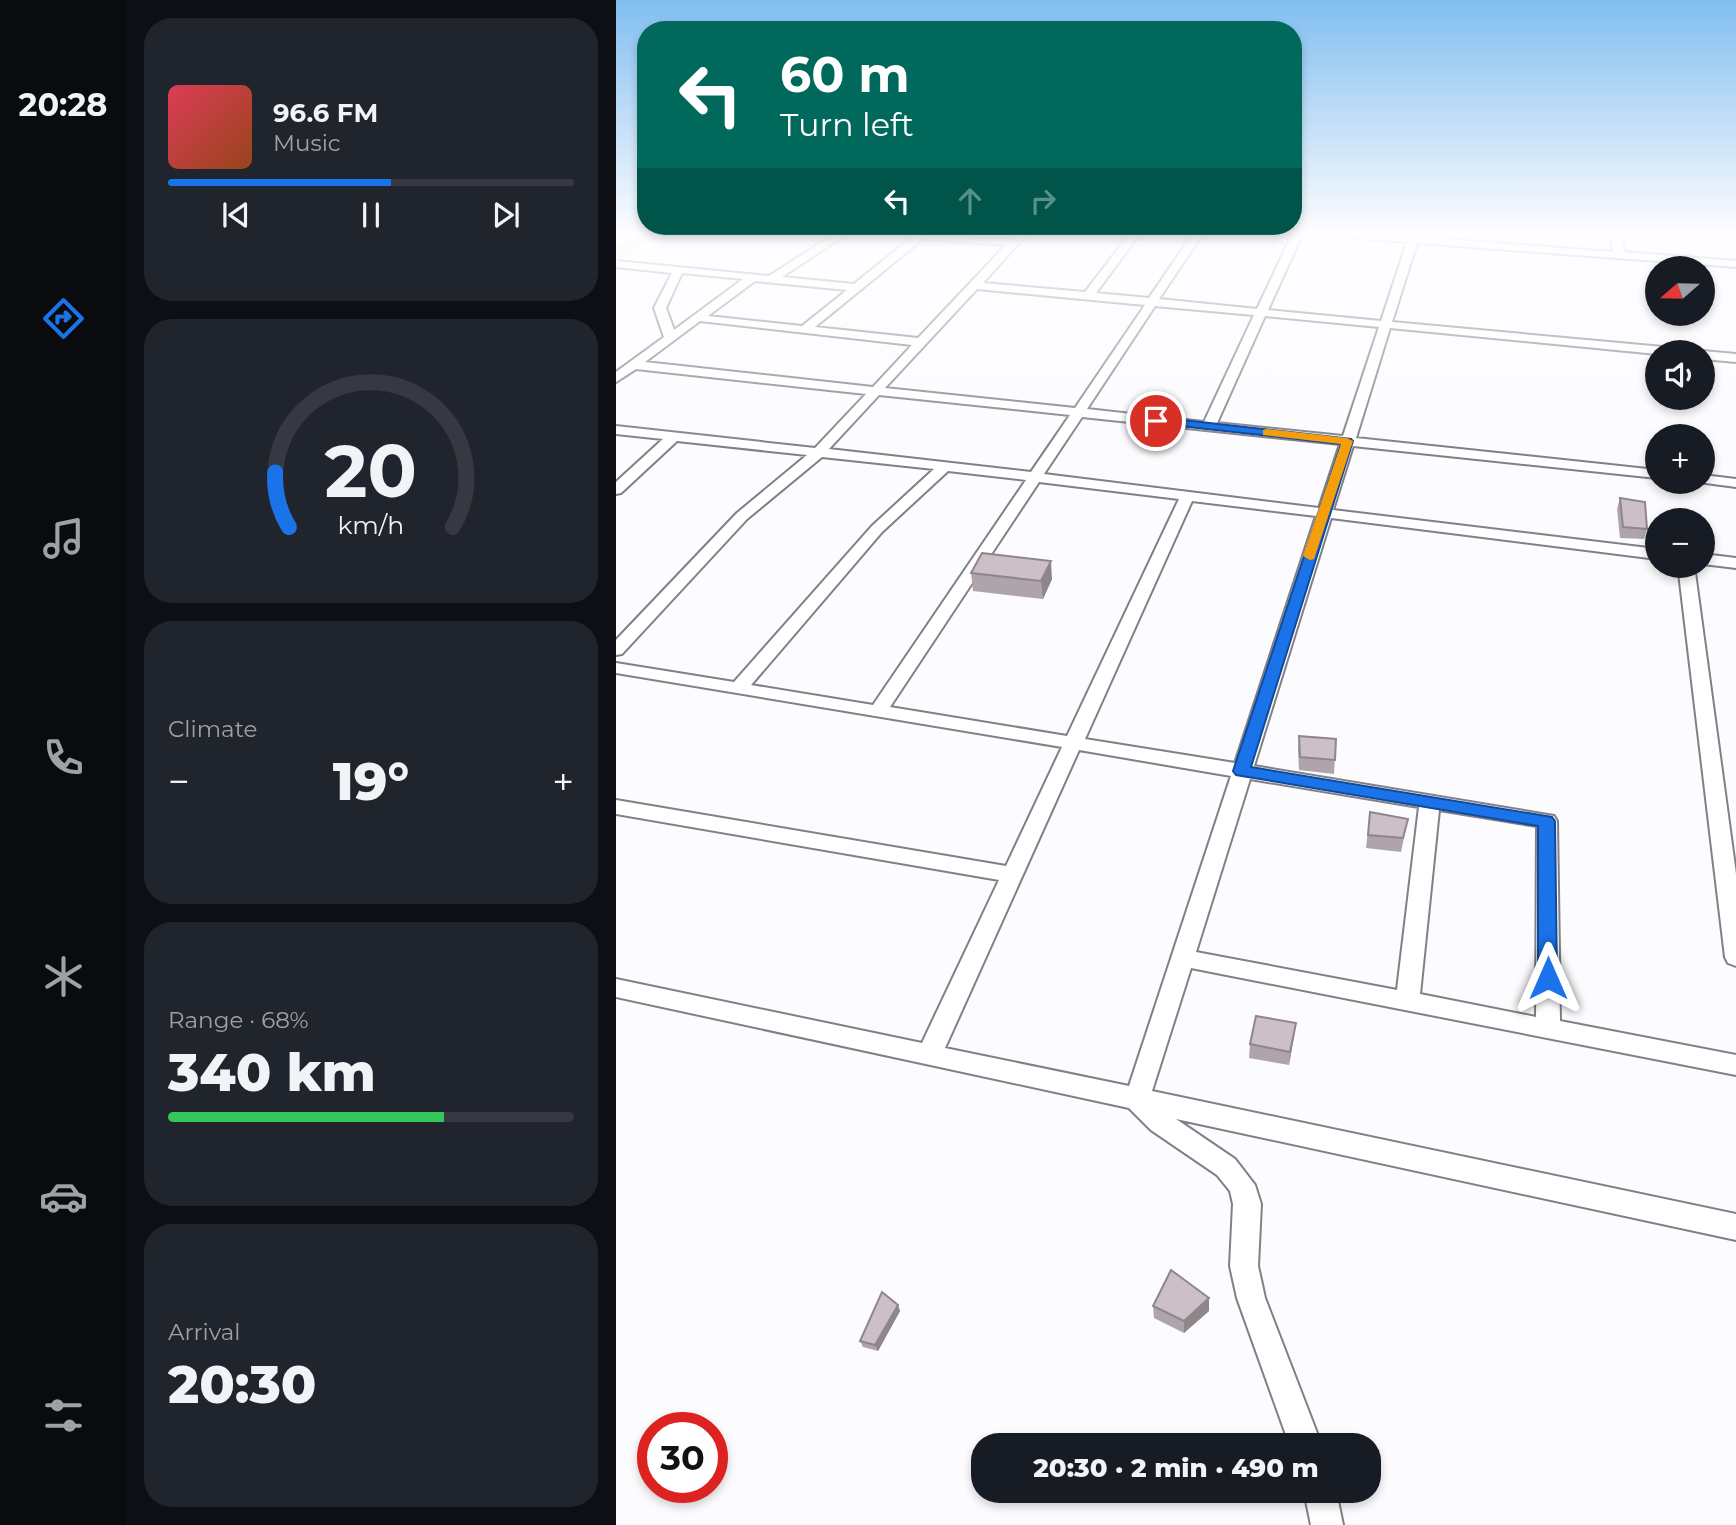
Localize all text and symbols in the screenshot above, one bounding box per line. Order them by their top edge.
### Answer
text: 60 m [780,45,910,104]
icon: left [665,49,756,140]
text: 20:28 [19,85,108,124]
text: 96.6 FM [273,97,378,129]
text: Turn left [780,105,914,144]
text: Music [273,129,341,157]
icon: left [878,182,916,220]
icon: ahead [951,182,989,220]
icon: right [1024,182,1062,220]
icon: previous [217,196,255,234]
icon: pause [352,196,390,234]
icon: next [487,196,525,234]
north arrow [1645,256,1715,326]
map controls [1645,256,1715,578]
icon: directions [39,294,88,343]
button: sound [1645,340,1715,410]
pin [1126,391,1186,451]
icon: arrive [1137,402,1175,440]
button: + [1645,424,1715,494]
text: 20 [325,428,417,516]
button: − [1645,508,1715,578]
text: km/h [338,510,404,540]
icon: music [39,514,88,563]
text: Climate [168,715,257,743]
icon: phone [39,733,88,782]
text: 19° [333,750,409,813]
text: − [168,758,190,805]
text: + [552,758,574,805]
position arrow [1511,941,1585,1015]
icon: climate [39,952,88,1001]
text: Range · 68% [168,1006,309,1034]
text: 340 km [168,1041,376,1104]
icon: car [39,1172,88,1221]
text: Arrival [168,1318,241,1346]
text: 20:30 [168,1353,316,1416]
icon: filters [39,1391,88,1440]
speed limit sign: 30 [637,1412,728,1503]
text: 20:30 · 2 min · 490 m [1033,1452,1319,1484]

